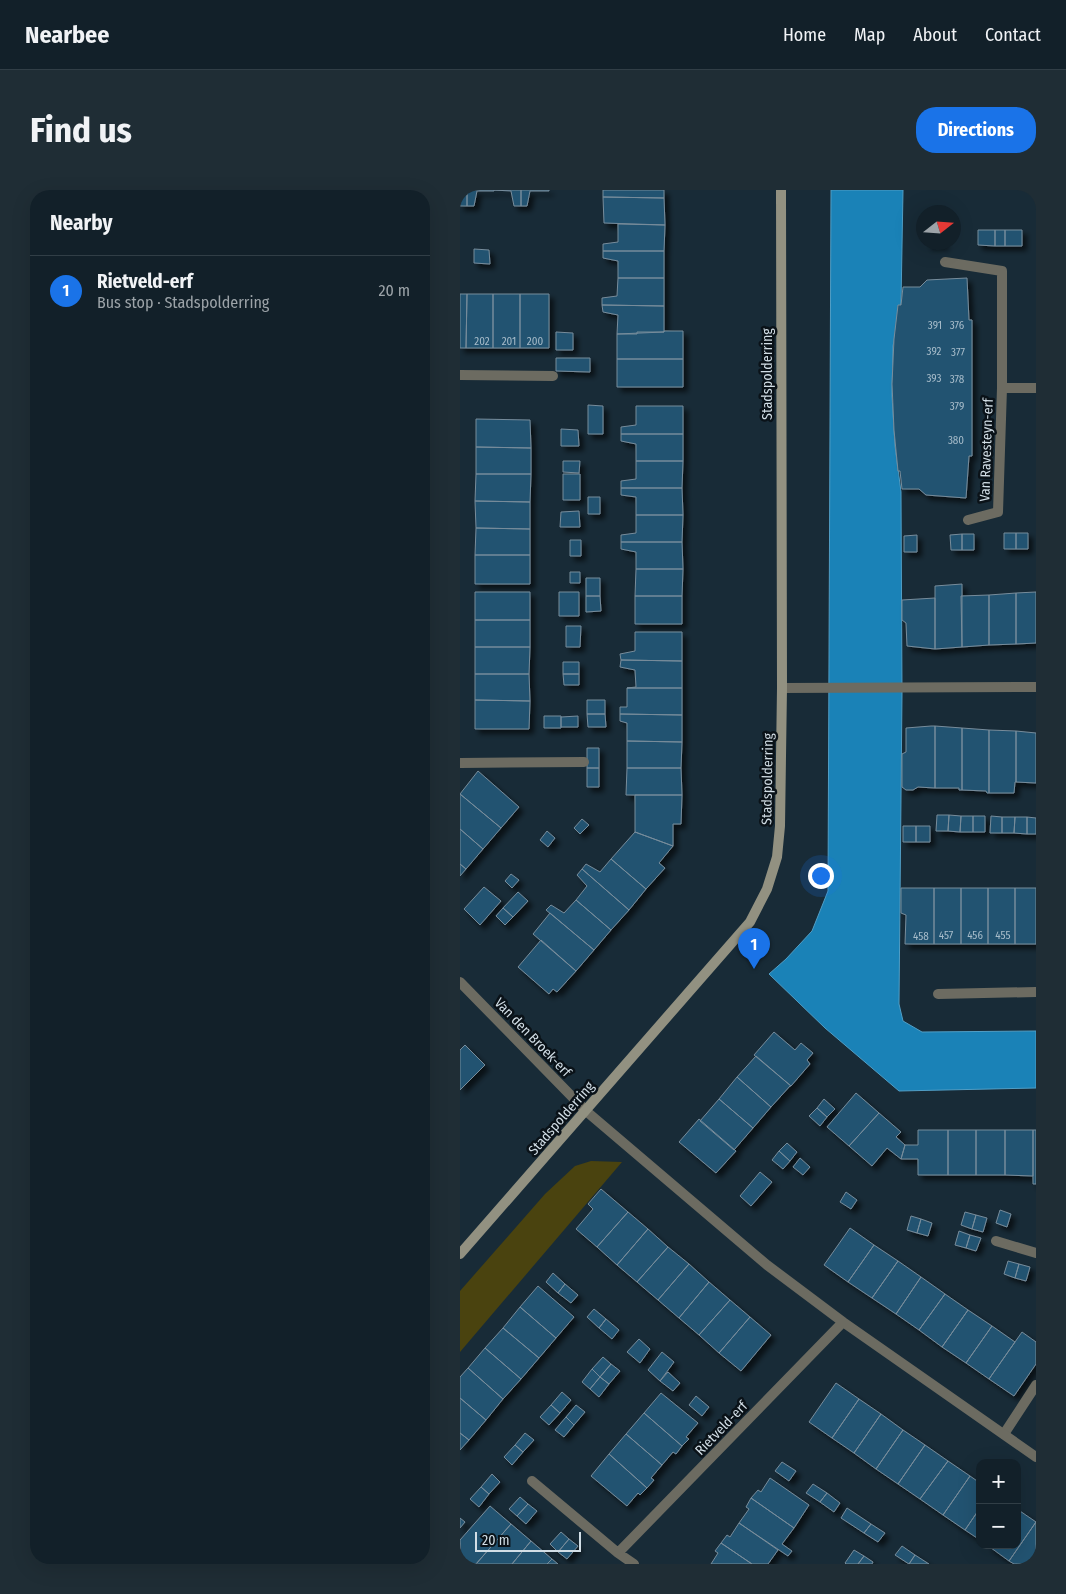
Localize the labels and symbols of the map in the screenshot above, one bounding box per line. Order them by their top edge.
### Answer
north arrow [916,205,961,250]
house number: 391 [928,319,942,332]
house number: 376 [950,319,965,332]
street label: Stadspolderring [759,328,776,420]
house number: 202 [474,335,490,348]
house number: 201 [502,335,516,348]
house number: 200 [527,335,543,348]
house number: 392 [927,345,942,358]
house number: 377 [951,346,965,359]
house number: 393 [927,372,941,385]
house number: 378 [950,373,965,386]
street label: Van Ravesteyn-erf [976,396,997,502]
house number: 379 [950,400,964,413]
house number: 380 [948,434,964,447]
street label: Stadspolderring [758,733,777,825]
your location [808,863,834,889]
pin: 1 [738,928,770,969]
house number: 457 [939,929,954,942]
house number: 456 [967,929,983,942]
house number: 455 [995,929,1011,942]
house number: 458 [913,930,929,943]
street label: Van den Broek-erf [491,994,576,1081]
street label: Stadspolderring [525,1078,598,1159]
street label: Rietveld-erf [692,1397,752,1459]
scale bar [475,1529,581,1552]

